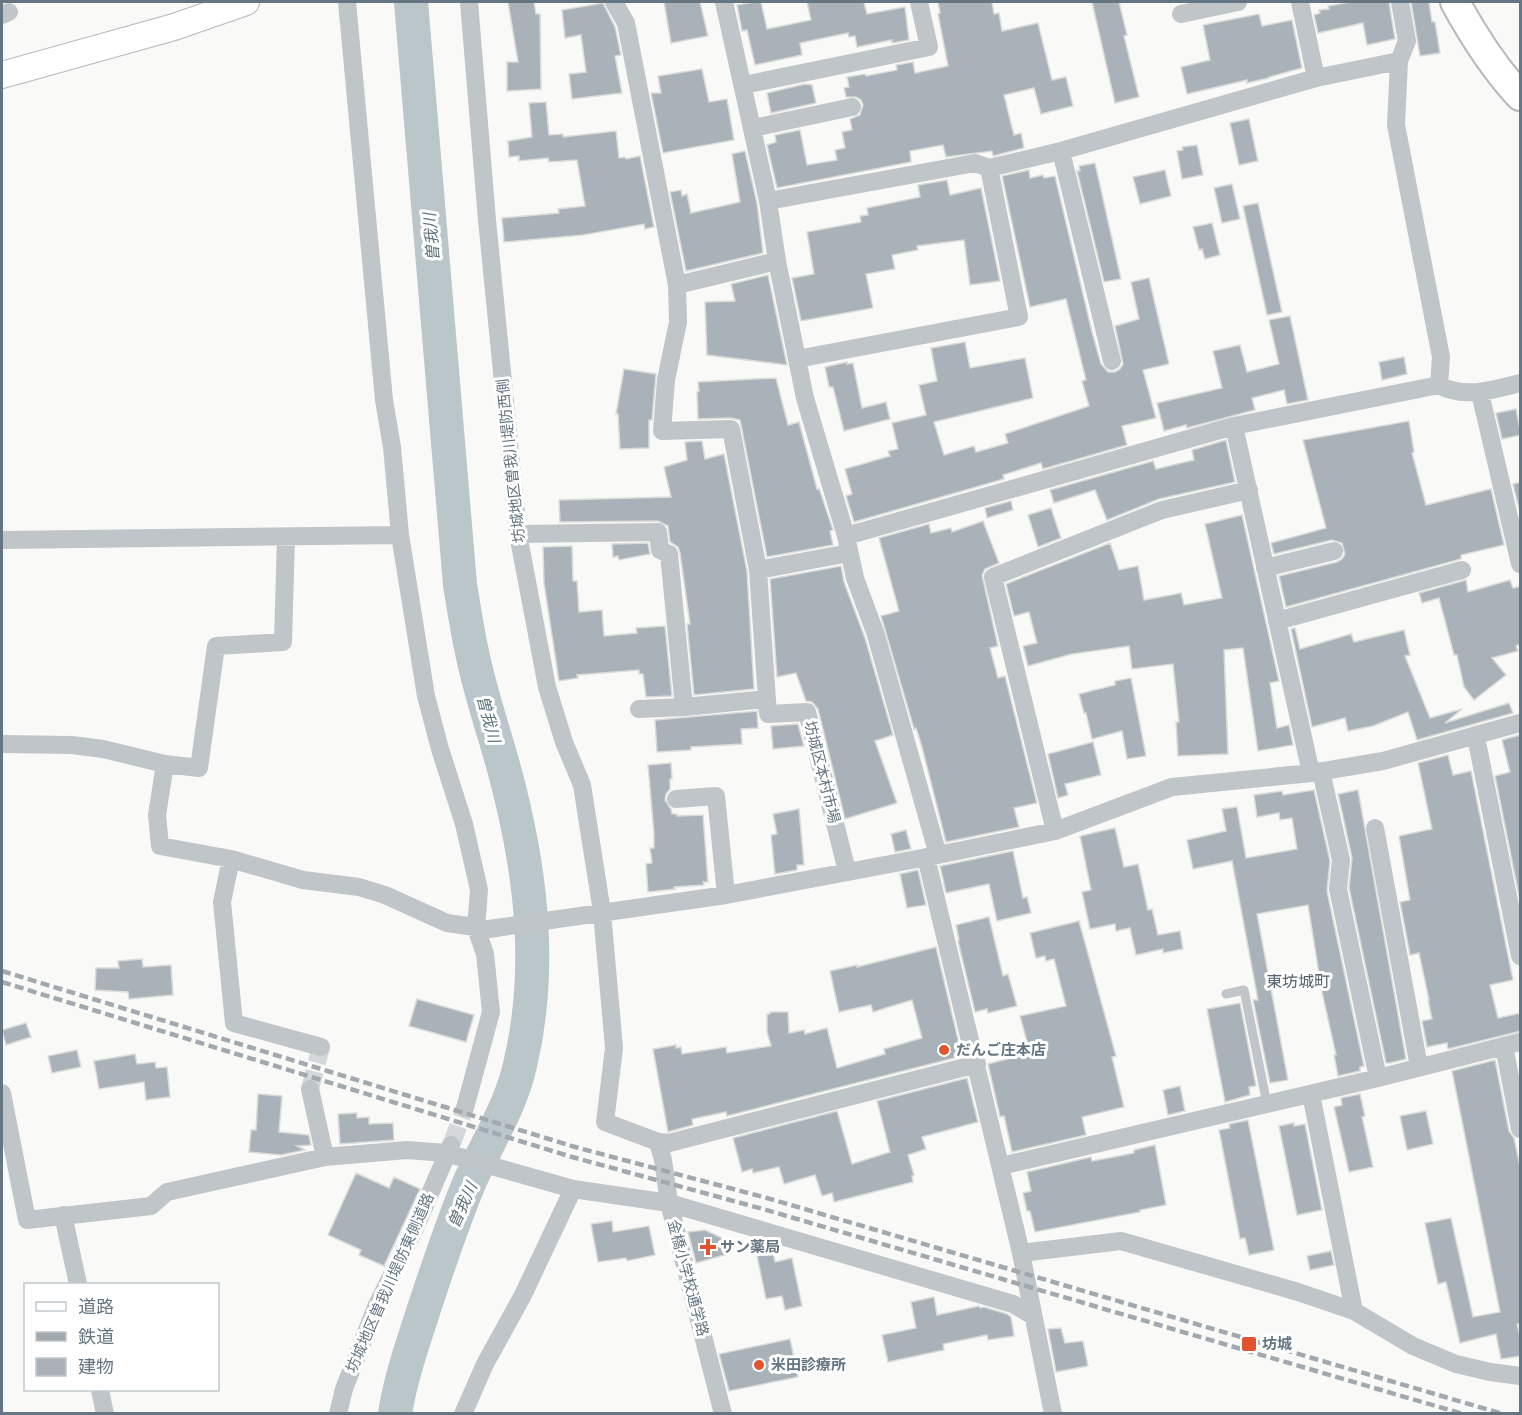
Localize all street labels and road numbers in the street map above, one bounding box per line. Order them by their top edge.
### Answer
street label: 坊城地区曽我川堤防西側 [493,378,529,544]
street label: 坊城区本村市場 [801,719,843,825]
street label: 坊城地区曽我川堤防東側道路 [342,1190,438,1376]
street label: 金橋小学校通学路 [664,1218,712,1338]

